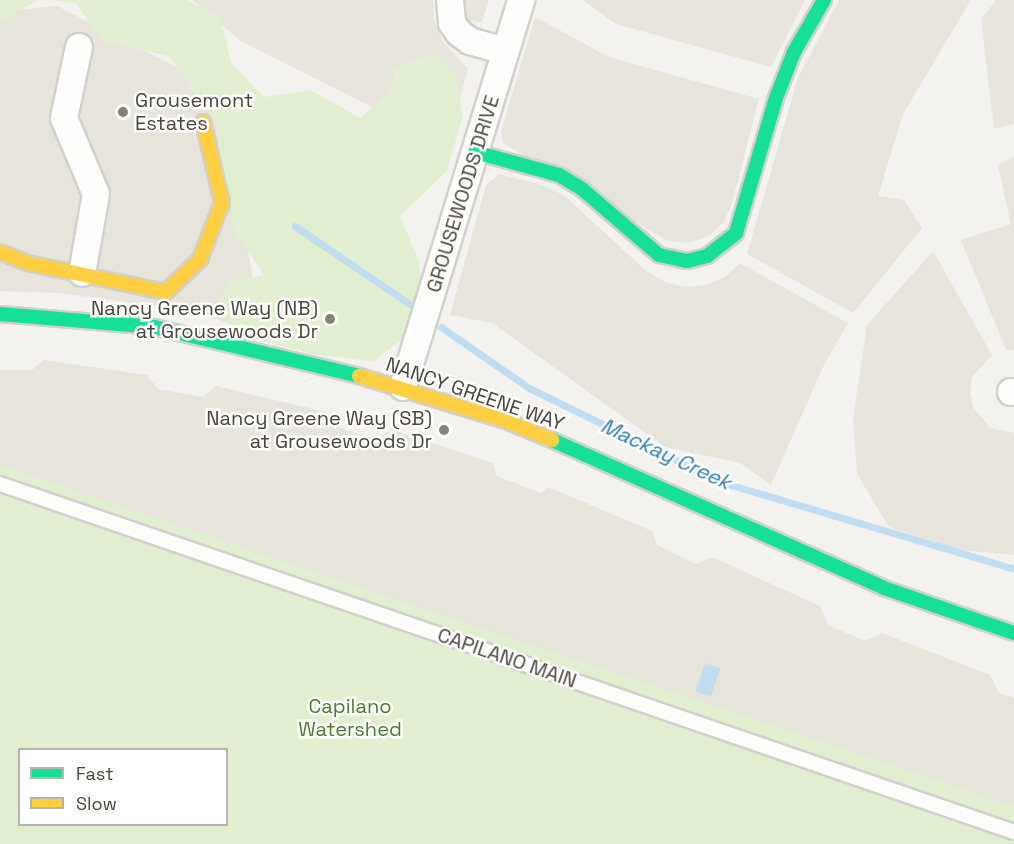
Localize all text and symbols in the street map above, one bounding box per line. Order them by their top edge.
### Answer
place label: Grousemont Estates [135,88,253,135]
street label: GROUSEWOODS DRIVE [422,93,504,295]
marker: Grousemont Estates [116,105,130,119]
place label: Nancy Greene Way (NB) at Grousewoods Dr [91,296,318,343]
marker: Nancy Greene Way (NB) at Grousewoods Dr [323,312,337,326]
street label: NANCY GREENE WAY [383,352,567,436]
place label: Nancy Greene Way (SB) at Grousewoods Dr [206,406,432,453]
water label: Mackay Creek [597,413,735,495]
marker: Nancy Greene Way (SB) at Grousewoods Dr [437,423,451,437]
street label: CAPILANO MAIN [434,623,580,693]
park label: Capilano Watershed [298,694,402,741]
legend [18,748,228,826]
text: Fast [76,762,113,785]
text: Slow [76,792,117,815]

